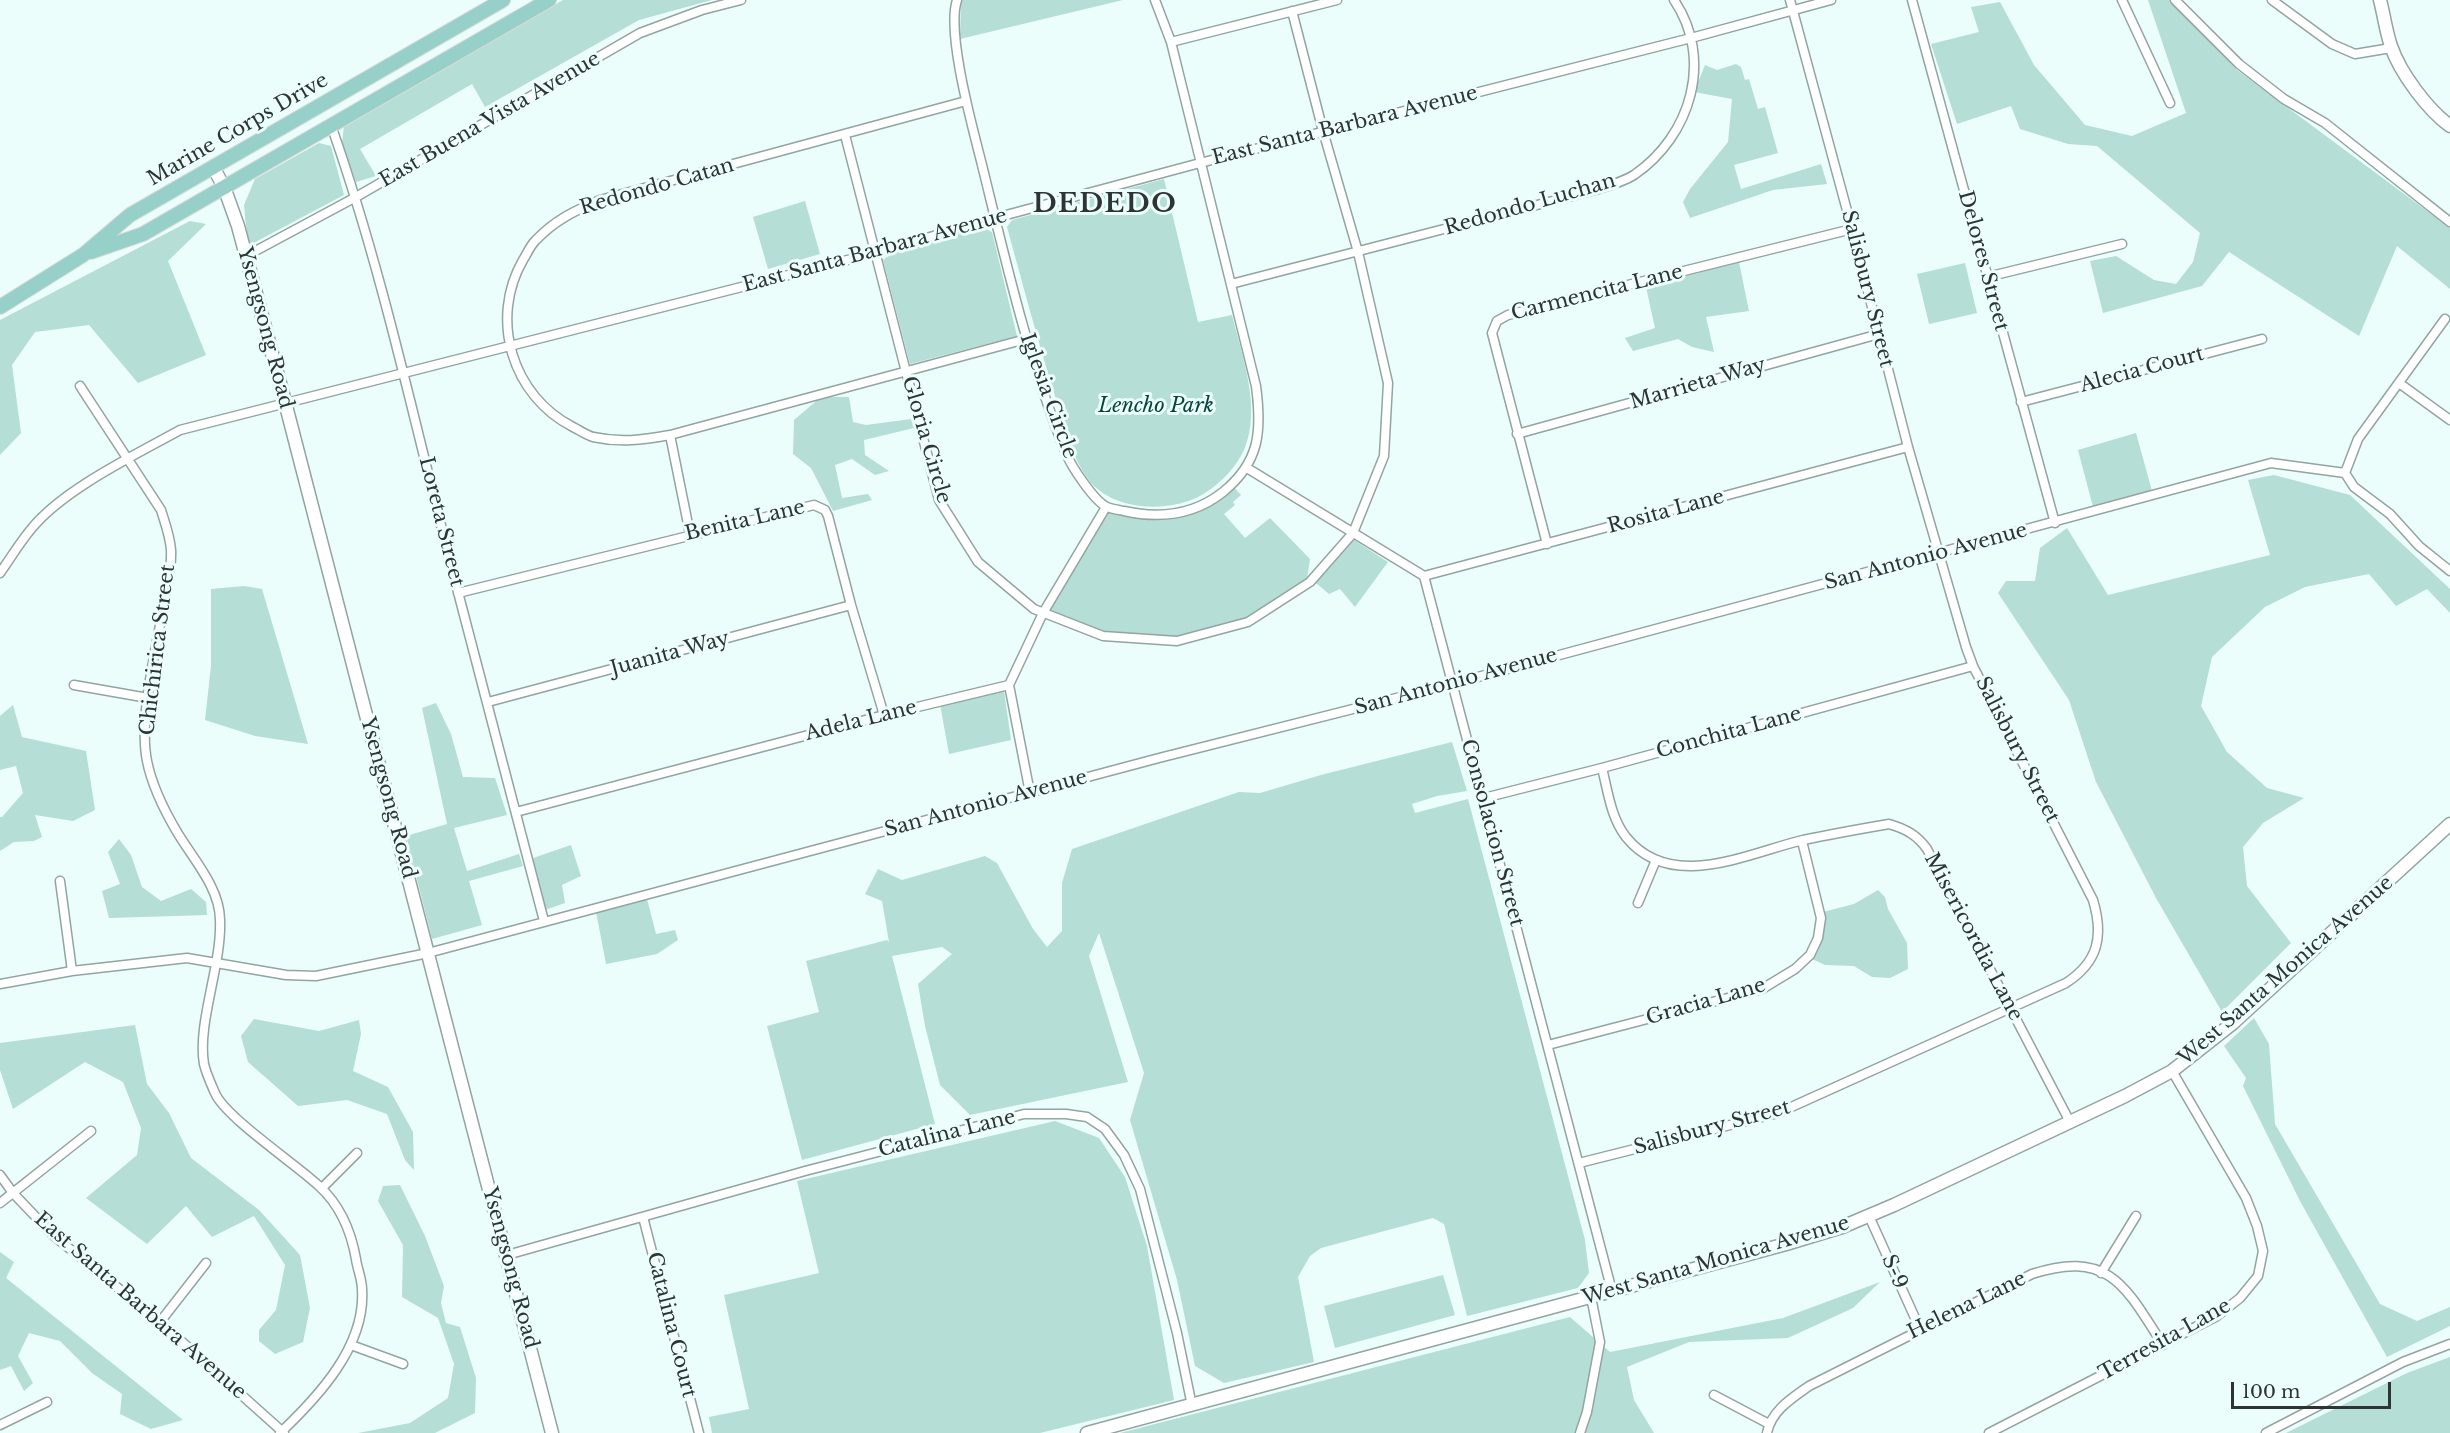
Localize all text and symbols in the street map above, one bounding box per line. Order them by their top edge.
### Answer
street label: East Buena Vista Avenue [375,47,605,193]
street label: Marine Corps Drive [143,68,333,192]
street label: East Santa Barbara Avenue [1210,81,1480,171]
street label: Redondo Catan [577,154,737,220]
street label: Redondo Luchan [1442,169,1618,241]
street label: Delores Street [1953,188,2013,334]
district label: DEDEDO [1033,189,1177,221]
street label: East Santa Barbara Avenue [740,204,1010,298]
street label: Salisbury Street [1836,208,1898,370]
street label: Ysengsong Road [232,245,298,411]
street label: Carmencita Lane [1509,260,1685,326]
street label: Iglesia Circle [1014,330,1082,462]
street label: Alecia Court [2077,342,2207,398]
street label: Marrieta Way [1627,353,1769,415]
street label: Gloria Circle [896,374,956,506]
park label: Lencho Park [1098,394,1214,418]
street label: Loreta Street [413,455,469,589]
street label: Rosita Lane [1605,485,1727,539]
street label: Benita Lane [683,496,807,546]
street label: San Antonio Avenue [1822,518,2030,596]
street label: Chichirica Street [136,563,180,737]
street label: Juanita Way [608,627,732,681]
street label: San Antonio Avenue [1352,643,1560,721]
street label: Salisbury Street [1970,673,2064,827]
street label: Adela Lane [803,696,919,746]
street label: Conchita Lane [1654,702,1804,764]
street label: Ysengsong Road [355,715,421,881]
street label: Consolacion Street [1455,737,1529,929]
street label: San Antonio Avenue [882,765,1090,843]
street label: Misericordia Lane [1919,849,2027,1025]
street label: West Santa Monica Avenue [2174,871,2398,1071]
street label: Gracia Lane [1643,973,1769,1031]
street label: Salisbury Street [1631,1096,1793,1160]
street label: Catalina Lane [876,1105,1018,1163]
street label: Ysengsong Road [477,1185,543,1351]
street label: East Santa Barbara Avenue [29,1207,251,1405]
street label: West Santa Monica Avenue [1580,1211,1852,1311]
street label: Catalina Court [641,1250,701,1400]
street label: S-9 [1876,1251,1912,1293]
street label: Helena Lane [1904,1267,2030,1345]
street label: Terresita Lane [2095,1294,2235,1386]
scale bar [2234,1370,2394,1408]
text: 100 m [2242,1381,2300,1403]

